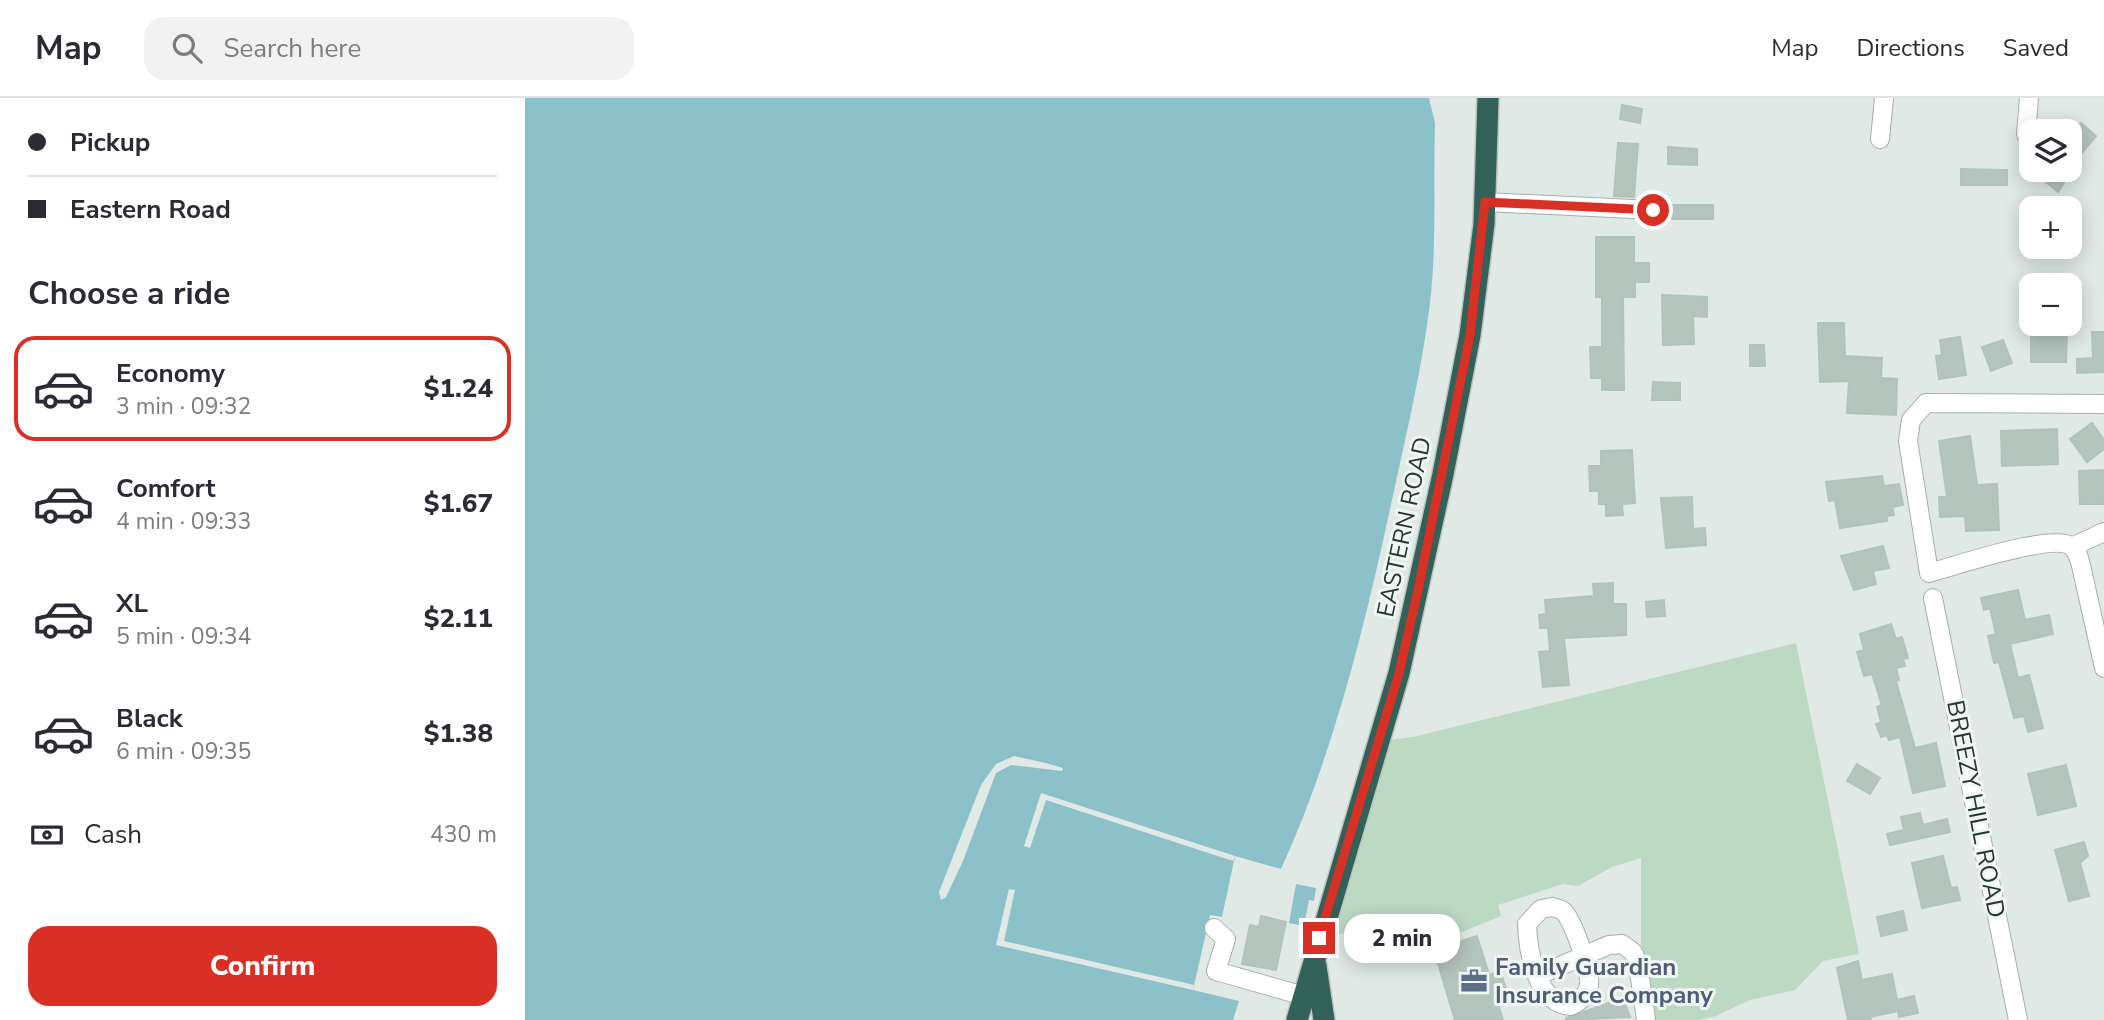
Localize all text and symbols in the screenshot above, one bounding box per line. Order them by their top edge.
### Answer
search box [144,17,634,80]
text: Map [35,26,102,71]
icon: search [168,29,206,67]
text: Search here [224,31,361,66]
text: Map [1771,32,1818,64]
text: Directions [1856,32,1965,64]
text: Saved [2003,32,2069,64]
map controls [2019,119,2082,336]
button: layers [2019,119,2082,182]
text: Pickup [70,125,150,160]
text: Eastern Road [70,192,231,227]
route start [1637,194,1669,226]
button: + [2019,196,2082,259]
text: Choose a ride [28,272,230,315]
button: − [2019,273,2082,336]
text: Economy [116,356,225,391]
icon: car [32,357,95,420]
text: $1.24 [424,371,493,406]
text: 3 min · 09:32 [116,391,251,422]
street label: EASTERN ROAD [1369,434,1439,620]
text: Comfort [116,471,216,506]
icon: car [32,472,95,535]
text: $1.67 [424,486,493,521]
text: 4 min · 09:33 [116,506,251,537]
text: XL [116,586,148,621]
icon: car [32,587,95,650]
text: $2.11 [424,601,493,636]
text: 5 min · 09:34 [116,621,251,652]
street label: BREEZY HILL ROAD [1939,698,2013,920]
text: Black [116,701,183,736]
icon: car [32,702,95,765]
text: $1.38 [424,716,493,751]
text: 6 min · 09:35 [116,736,251,767]
icon: cash [28,816,66,854]
text: Cash [84,817,142,852]
text: 430 m [430,819,497,850]
callout: 2 min [1343,914,1459,962]
route end [1303,922,1335,954]
text: 2 min [1372,923,1432,954]
button: Confirm [28,926,497,1006]
place label: Family Guardian Insurance Company [1495,951,1713,1011]
office icon: Family Guardian Insurance Company [1459,966,1489,996]

